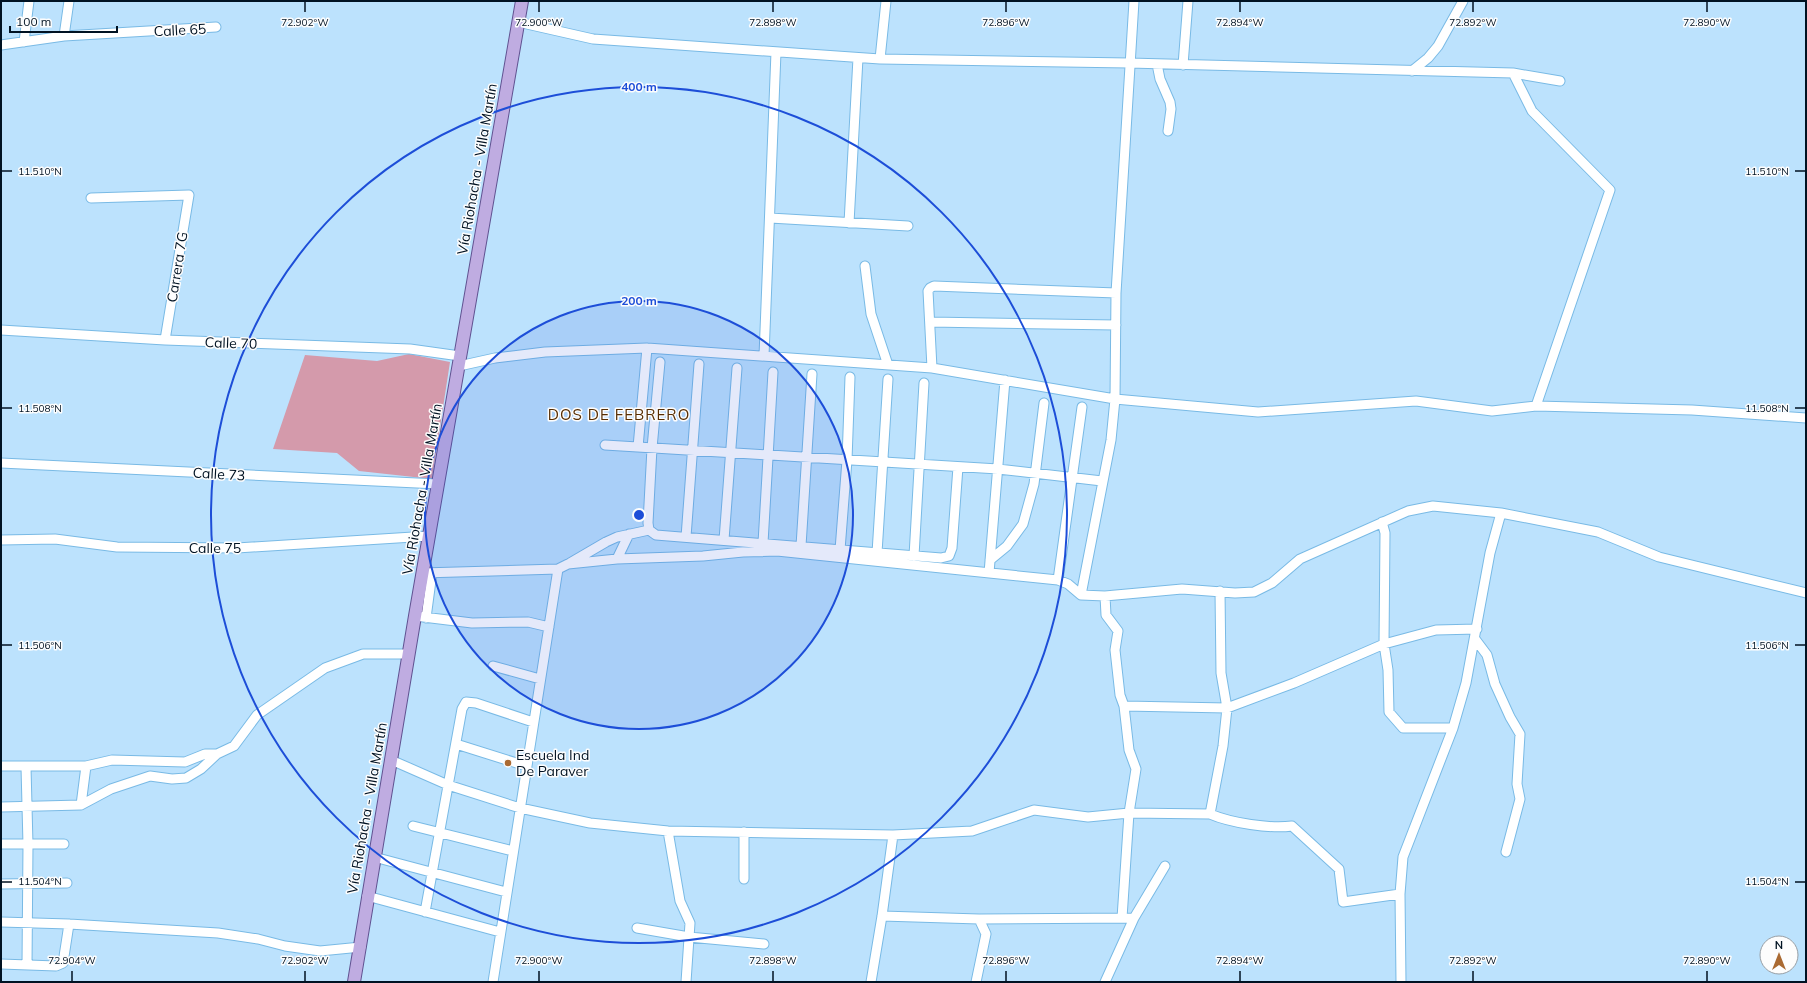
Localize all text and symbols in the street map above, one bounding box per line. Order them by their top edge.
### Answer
scale bar [10,8,117,34]
text: 100 m [16,14,51,29]
text: 72.902°W [281,16,329,29]
text: 72.900°W [515,16,563,29]
text: 72.898°W [749,16,797,29]
text: 72.896°W [982,16,1030,29]
text: 72.894°W [1216,16,1264,29]
text: 72.892°W [1449,16,1497,29]
text: 72.890°W [1683,16,1731,29]
street label: Calle 65 [153,20,207,40]
text: 400 m [621,79,657,94]
street label: Vía Riohacha - Villa Martín [453,82,501,256]
text: 11.510°N [18,165,62,178]
text: 11.510°N [1745,165,1789,178]
street label: Carrera 7G [163,230,191,304]
text: 200 m [621,293,657,308]
street label: Calle 70 [204,333,258,353]
text: 11.508°N [18,402,62,415]
street label: Vía Riohacha - Villa Martín [398,402,446,576]
text: 11.508°N [1745,402,1789,415]
district label: DOS DE FEBRERO [548,405,690,424]
street label: Calle 73 [192,464,246,484]
centre of rings [632,508,646,522]
street label: Calle 75 [189,539,241,557]
text: 11.506°N [18,639,62,652]
text: 11.506°N [1745,639,1789,652]
street label: Vía Riohacha - Villa Martín [343,721,391,895]
place label: Escuela Ind De Paraver [516,746,589,780]
marker: Escuela Ind De Paraver [503,758,513,768]
text: 11.504°N [18,875,62,888]
text: 11.504°N [1745,875,1789,888]
north arrow [1759,935,1799,975]
text: N [1775,938,1783,952]
text: 72.904°W [48,954,96,967]
text: 72.902°W [281,954,329,967]
text: 72.900°W [515,954,563,967]
text: 72.898°W [749,954,797,967]
text: 72.896°W [982,954,1030,967]
text: 72.894°W [1216,954,1264,967]
text: 72.892°W [1449,954,1497,967]
text: 72.890°W [1683,954,1731,967]

